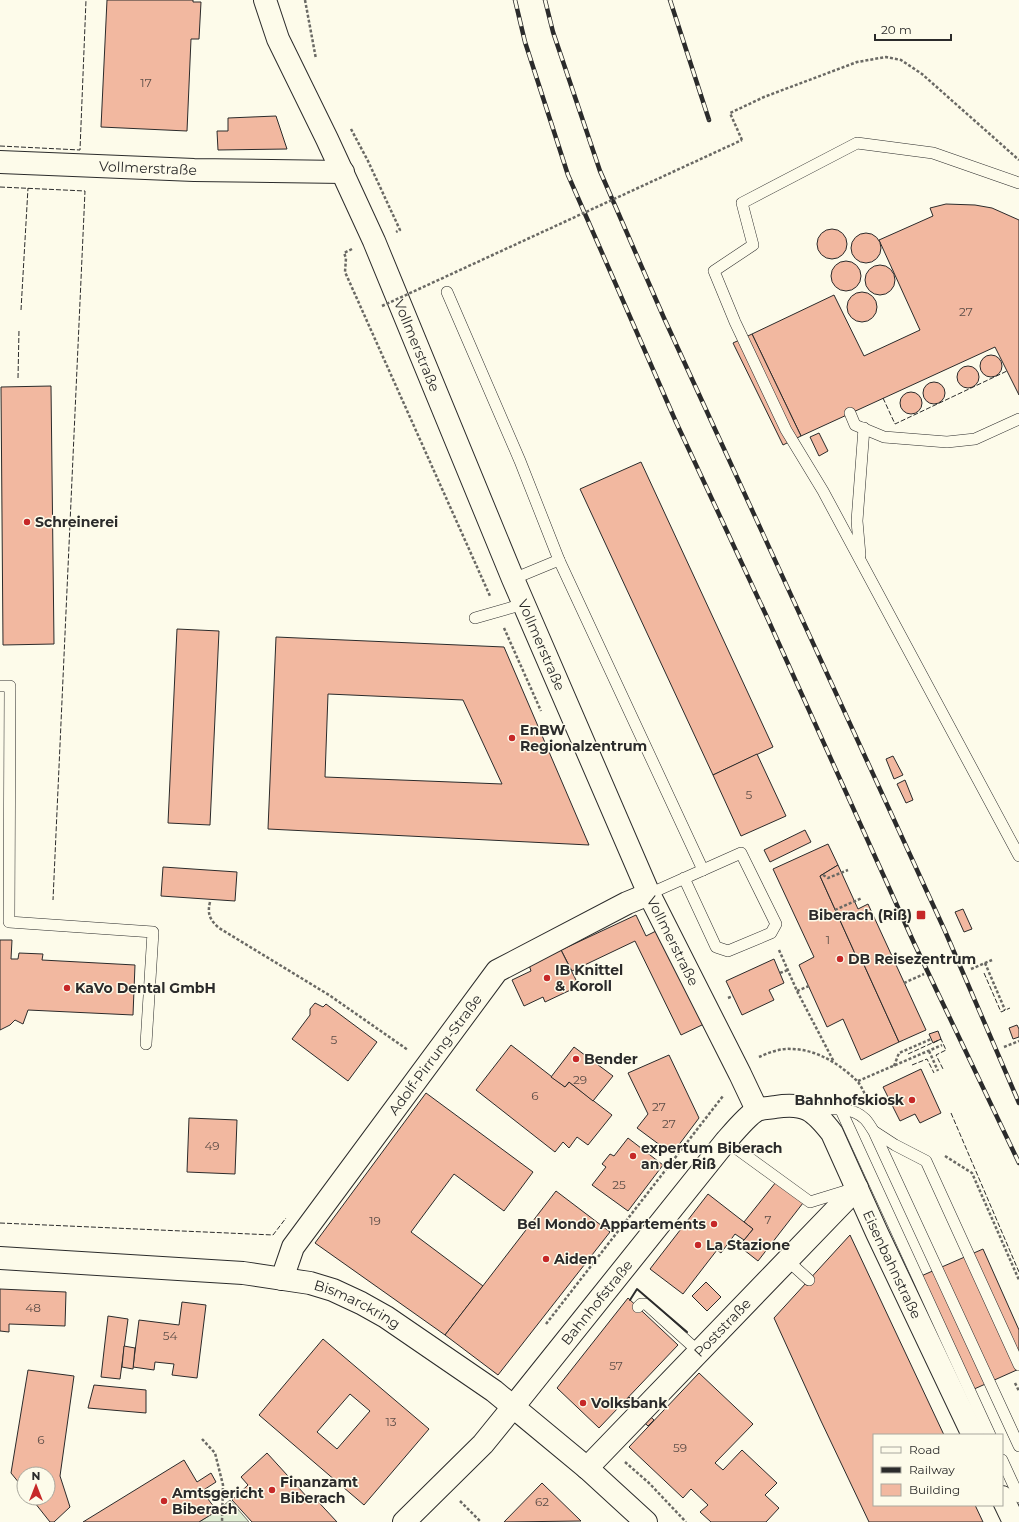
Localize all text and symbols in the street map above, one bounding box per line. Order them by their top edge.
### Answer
scale bar [875,16,951,42]
text: 20 m [881,22,912,37]
house number: 17 [140,75,152,90]
street label: Vollmerstraße [99,157,197,179]
street label: Vollmerstraße [390,297,444,394]
house number: 27 [959,304,973,319]
place label: Schreinerei [35,513,118,531]
marker: Schreinerei [22,517,32,527]
street label: Vollmerstraße [514,596,569,693]
place label: EnBW Regionalzentrum [520,721,647,755]
marker: EnBW Regionalzentrum [507,733,517,743]
house number: 5 [746,787,753,802]
street label: Vollmerstraße [643,893,703,989]
place label: Biberach (Riß) [808,906,912,924]
marker: Biberach (Riß) [915,909,927,921]
house number: 1 [826,932,830,947]
place label: DB Reisezentrum [848,950,976,968]
marker: DB Reisezentrum [835,954,845,964]
place label: IB Knittel & Koroll [555,961,623,995]
marker: IB Knittel & Koroll [542,973,552,983]
place label: KaVo Dental GmbH [75,979,216,997]
marker: KaVo Dental GmbH [62,983,72,993]
street label: Adolf-Pirrung-Straße [385,991,486,1119]
house number: 5 [331,1032,338,1047]
place label: Bender [584,1050,638,1068]
marker: Bender [571,1054,581,1064]
house number: 29 [573,1072,587,1087]
house number: 6 [531,1088,539,1103]
place label: Bahnhofskiosk [794,1091,905,1109]
marker: Bahnhofskiosk [907,1095,917,1105]
house number: 27 [652,1099,666,1114]
house number: 27 [662,1116,676,1131]
house number: 49 [204,1138,220,1153]
place label: expertum Biberach an der Riß [641,1139,783,1173]
marker: expertum Biberach an der Riß [628,1151,638,1161]
house number: 25 [612,1177,626,1192]
street label: Eisenbahnstraße [859,1207,925,1322]
house number: 7 [764,1212,772,1227]
house number: 19 [369,1213,381,1228]
place label: Bel Mondo Appartements [517,1215,707,1233]
marker: Bel Mondo Appartements [709,1219,719,1229]
place label: La Stazione [706,1236,790,1254]
marker: La Stazione [693,1240,703,1250]
place label: Aiden [553,1250,597,1268]
marker: Aiden [541,1254,551,1264]
street label: Bahnhofstraße [557,1256,636,1349]
street label: Bismarckring [312,1276,404,1333]
street label: Poststraße [690,1294,755,1361]
house number: 48 [25,1300,41,1315]
house number: 54 [163,1328,177,1343]
house number: 57 [609,1358,623,1373]
place label: Volksbank [590,1394,668,1412]
marker: Volksbank [578,1398,588,1408]
house number: 13 [385,1414,397,1429]
house number: 6 [37,1432,45,1447]
legend [873,1434,1003,1506]
house number: 59 [673,1440,687,1455]
text: Road [909,1442,940,1457]
text: Railway [909,1462,955,1477]
north arrow [16,1466,56,1506]
text: N [32,1469,40,1483]
place label: Finanzamt Biberach [280,1473,358,1507]
text: Building [909,1482,960,1497]
place label: Amtsgericht Biberach [171,1484,264,1518]
marker: Finanzamt Biberach [267,1485,277,1495]
house number: 62 [535,1494,549,1509]
marker: Amtsgericht Biberach [159,1496,169,1506]

